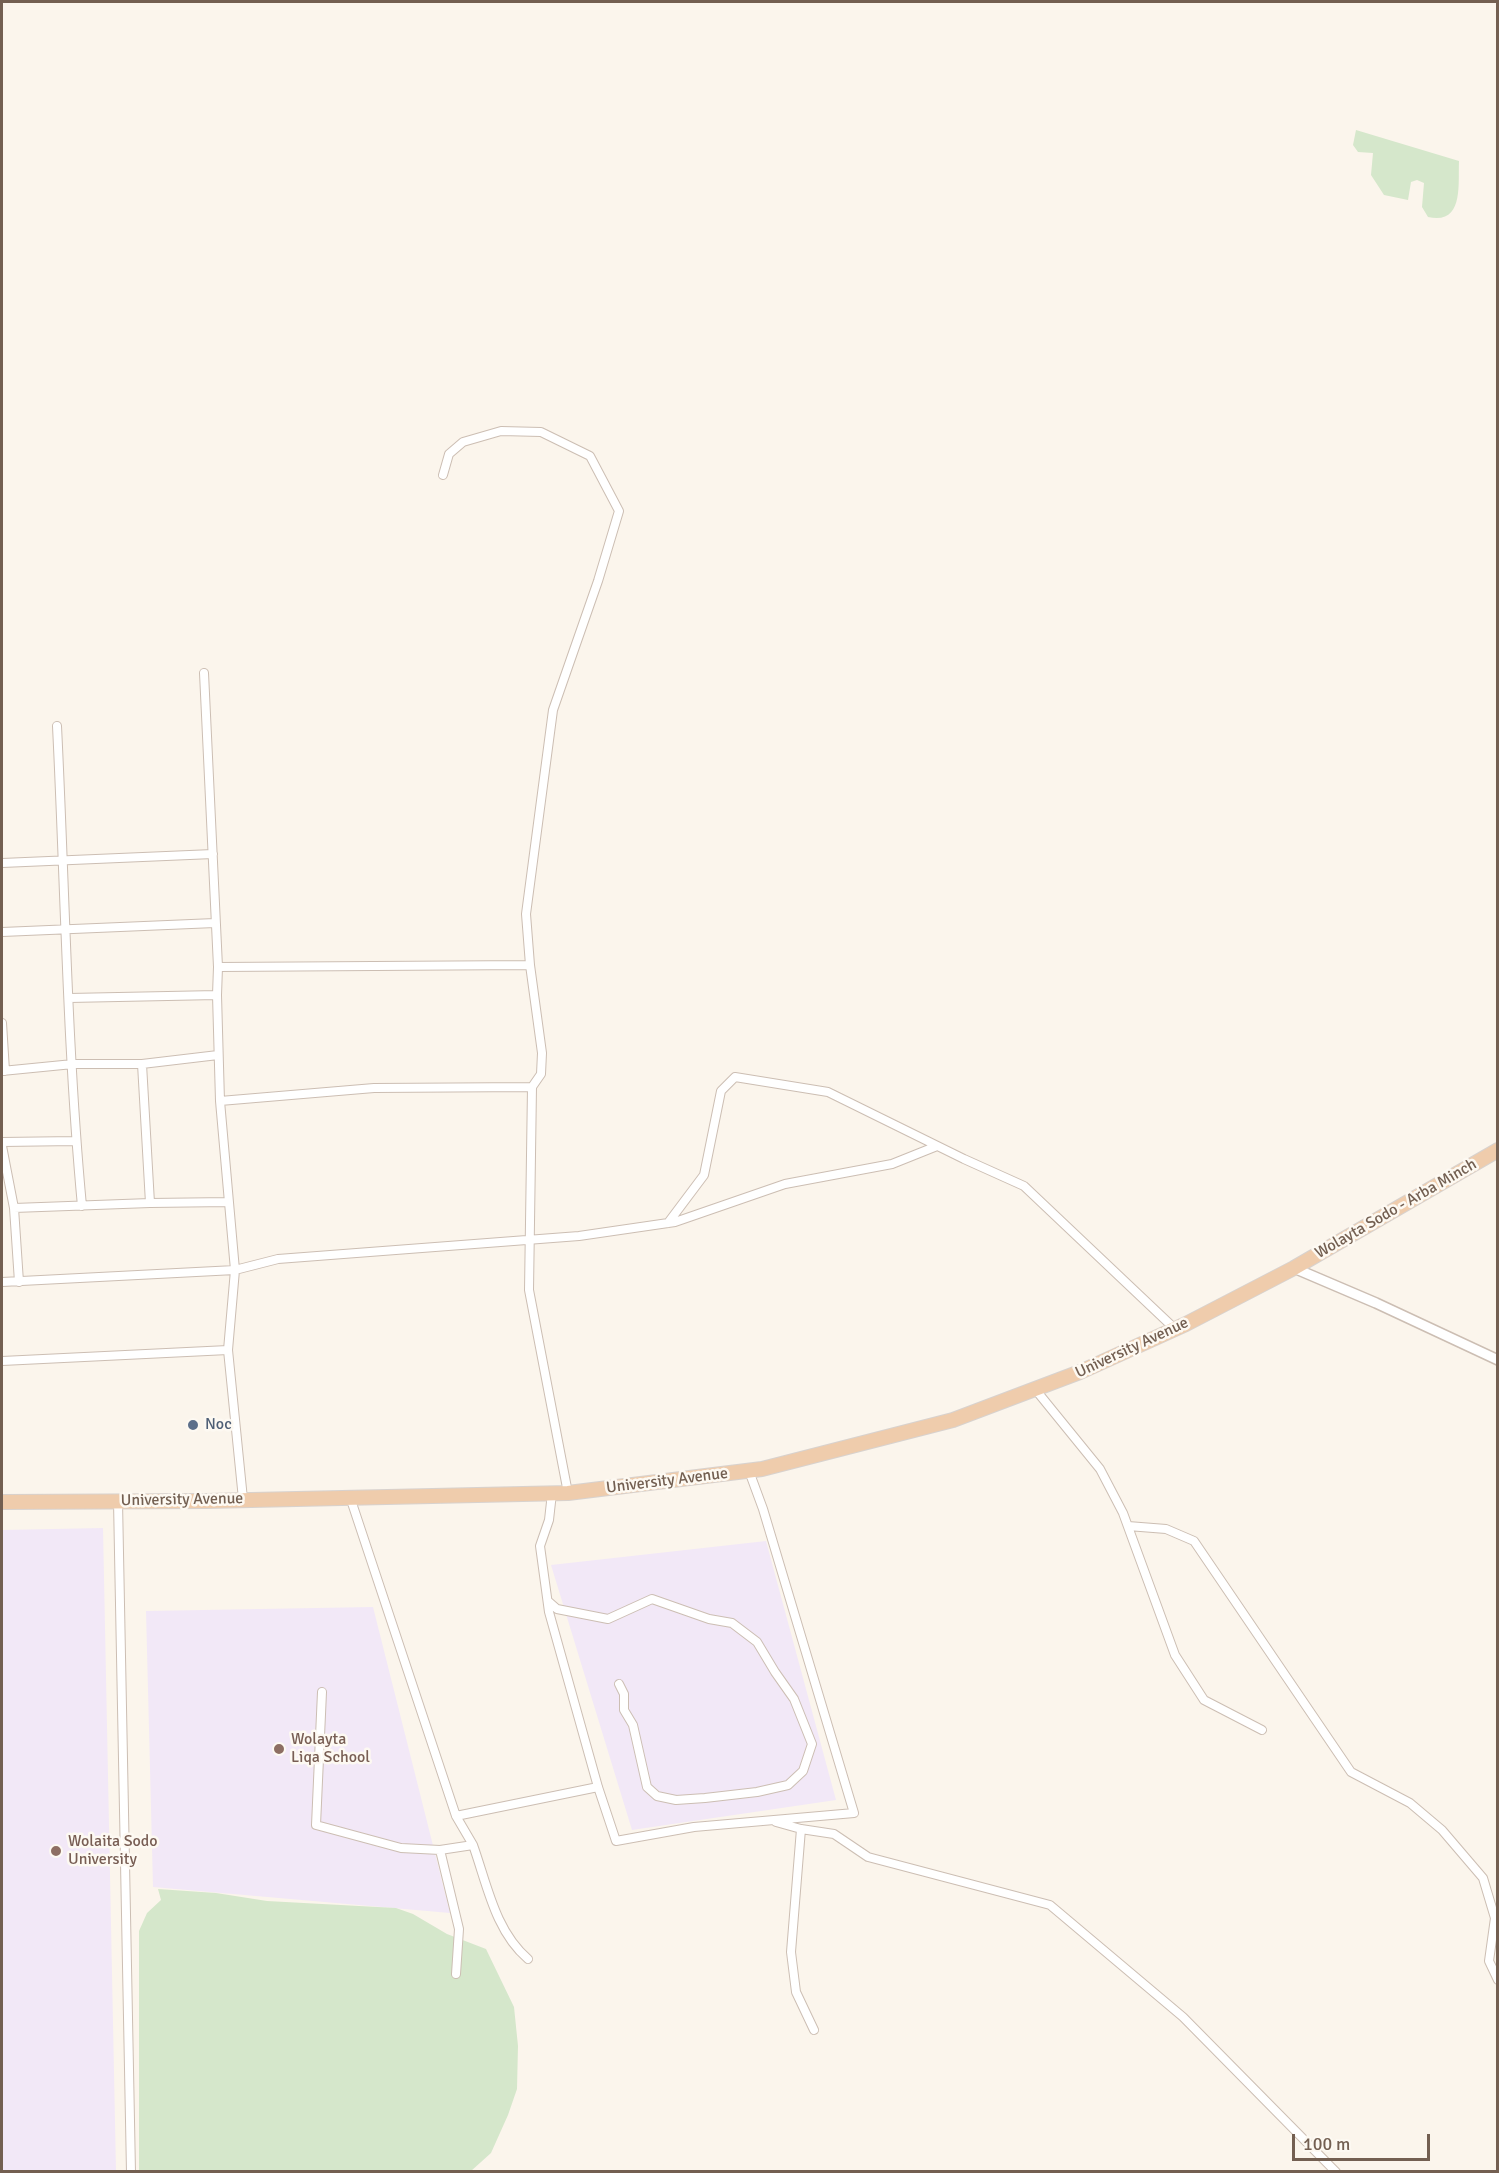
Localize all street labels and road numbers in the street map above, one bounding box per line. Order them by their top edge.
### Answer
street label: Wolayta Sodo - Arba Minch [1312,1155,1480,1263]
street label: University Avenue [1072,1313,1192,1383]
street label: University Avenue [605,1464,729,1498]
street label: University Avenue [121,1489,243,1511]

